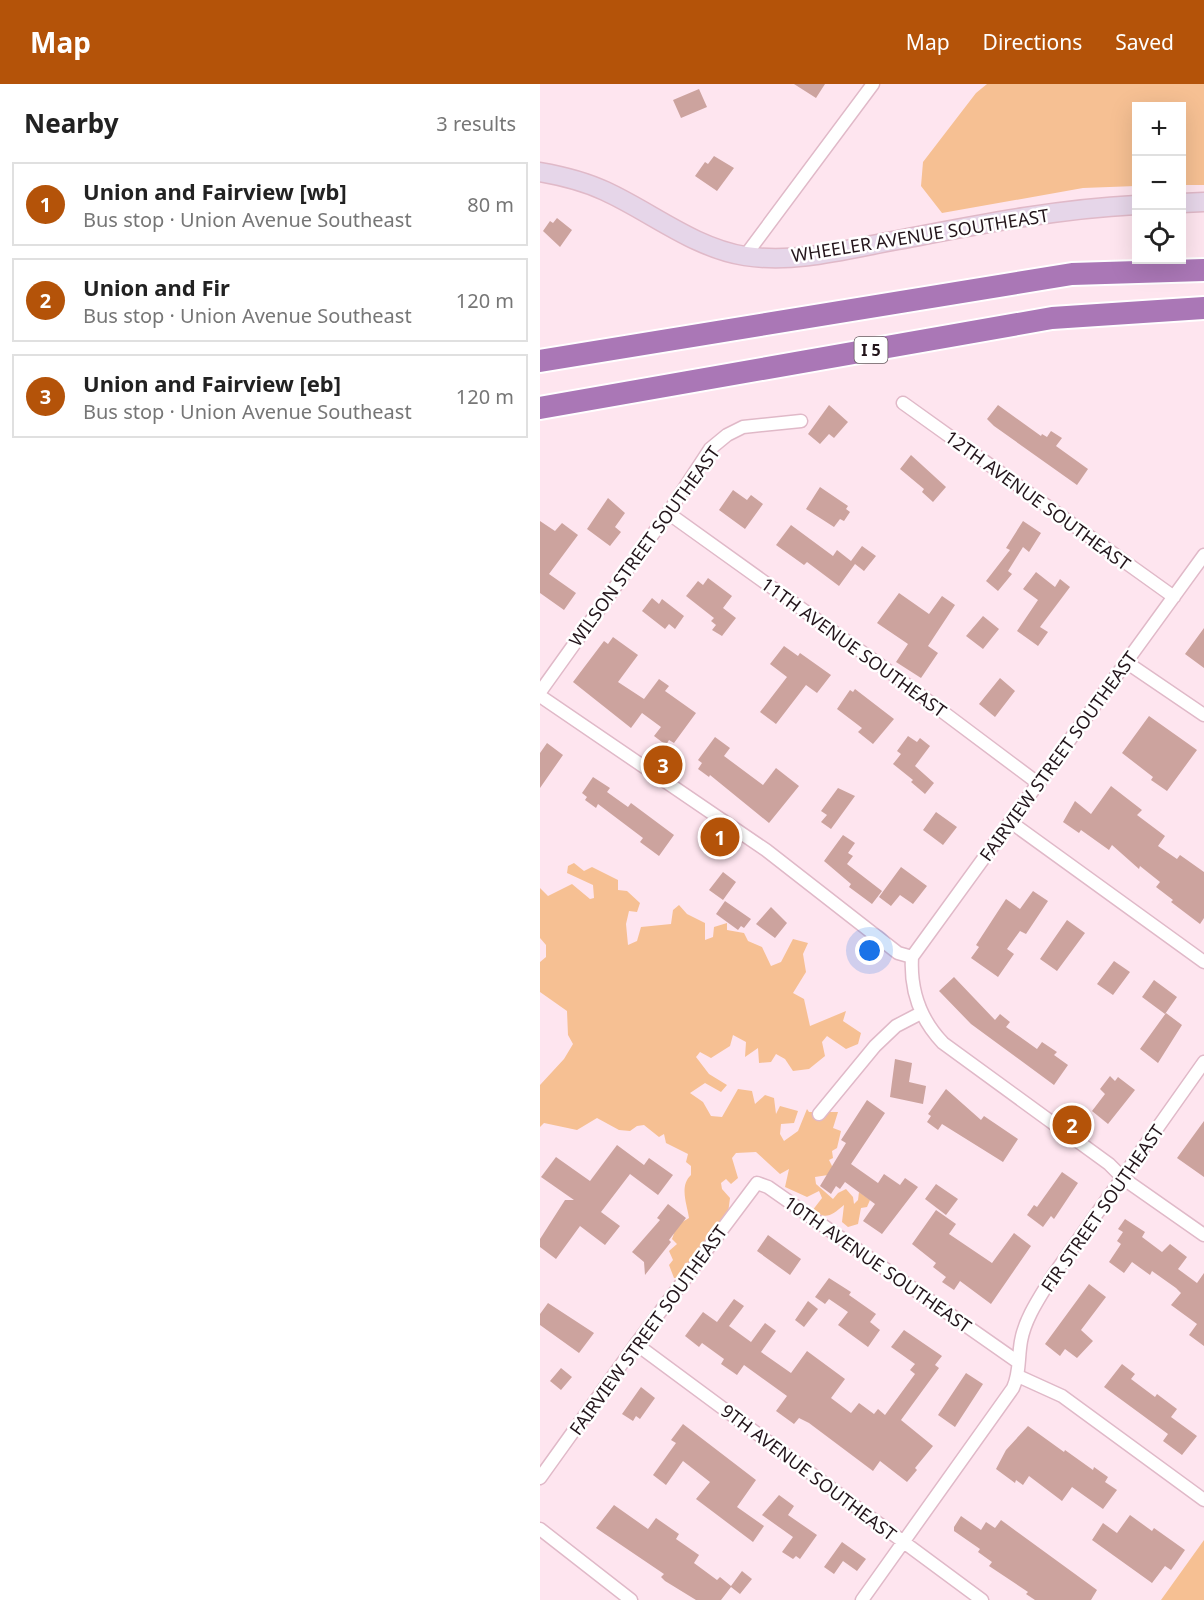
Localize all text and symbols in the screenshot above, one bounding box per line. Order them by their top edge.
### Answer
text: Map [30,23,91,61]
text: Map [906,28,950,56]
text: Directions [983,28,1082,56]
text: Saved [1115,28,1174,56]
map controls [1132,102,1186,264]
button: + [1132,102,1186,156]
text: Nearby [24,105,119,141]
text: 3 results [436,110,516,137]
button: − [1132,156,1186,210]
text: Union and Fairview [wb] [83,176,347,206]
text: 1 [40,191,51,218]
text: 80 m [467,191,514,218]
street label: WHEELER AVENUE SOUTHEAST [790,203,1050,267]
text: Bus stop · Union Avenue Southeast [83,206,412,233]
button: locate [1132,210,1186,264]
text: Union and Fir [83,272,230,302]
text: 2 [40,287,51,314]
text: 120 m [456,287,514,314]
text: Bus stop · Union Avenue Southeast [83,302,412,329]
road number: I 5 [854,337,888,363]
text: Union and Fairview [eb] [83,368,341,398]
text: 3 [40,383,51,410]
text: 120 m [456,383,514,410]
text: Bus stop · Union Avenue Southeast [83,398,412,425]
street label: 12TH AVENUE SOUTHEAST [941,425,1135,575]
street label: WILSON STREET SOUTHEAST [563,441,725,651]
street label: 11TH AVENUE SOUTHEAST [757,572,951,722]
street label: FAIRVIEW STREET SOUTHEAST [974,646,1142,866]
pin: 3 [644,742,682,788]
pin: 1 [700,814,740,860]
your location [855,936,884,965]
pin: 2 [1052,1102,1092,1148]
street label: FIR STREET SOUTHEAST [1035,1120,1169,1296]
street label: 10TH AVENUE SOUTHEAST [780,1190,976,1338]
street label: FAIRVIEW STREET SOUTHEAST [564,1220,732,1440]
street label: 9TH AVENUE SOUTHEAST [717,1398,901,1546]

